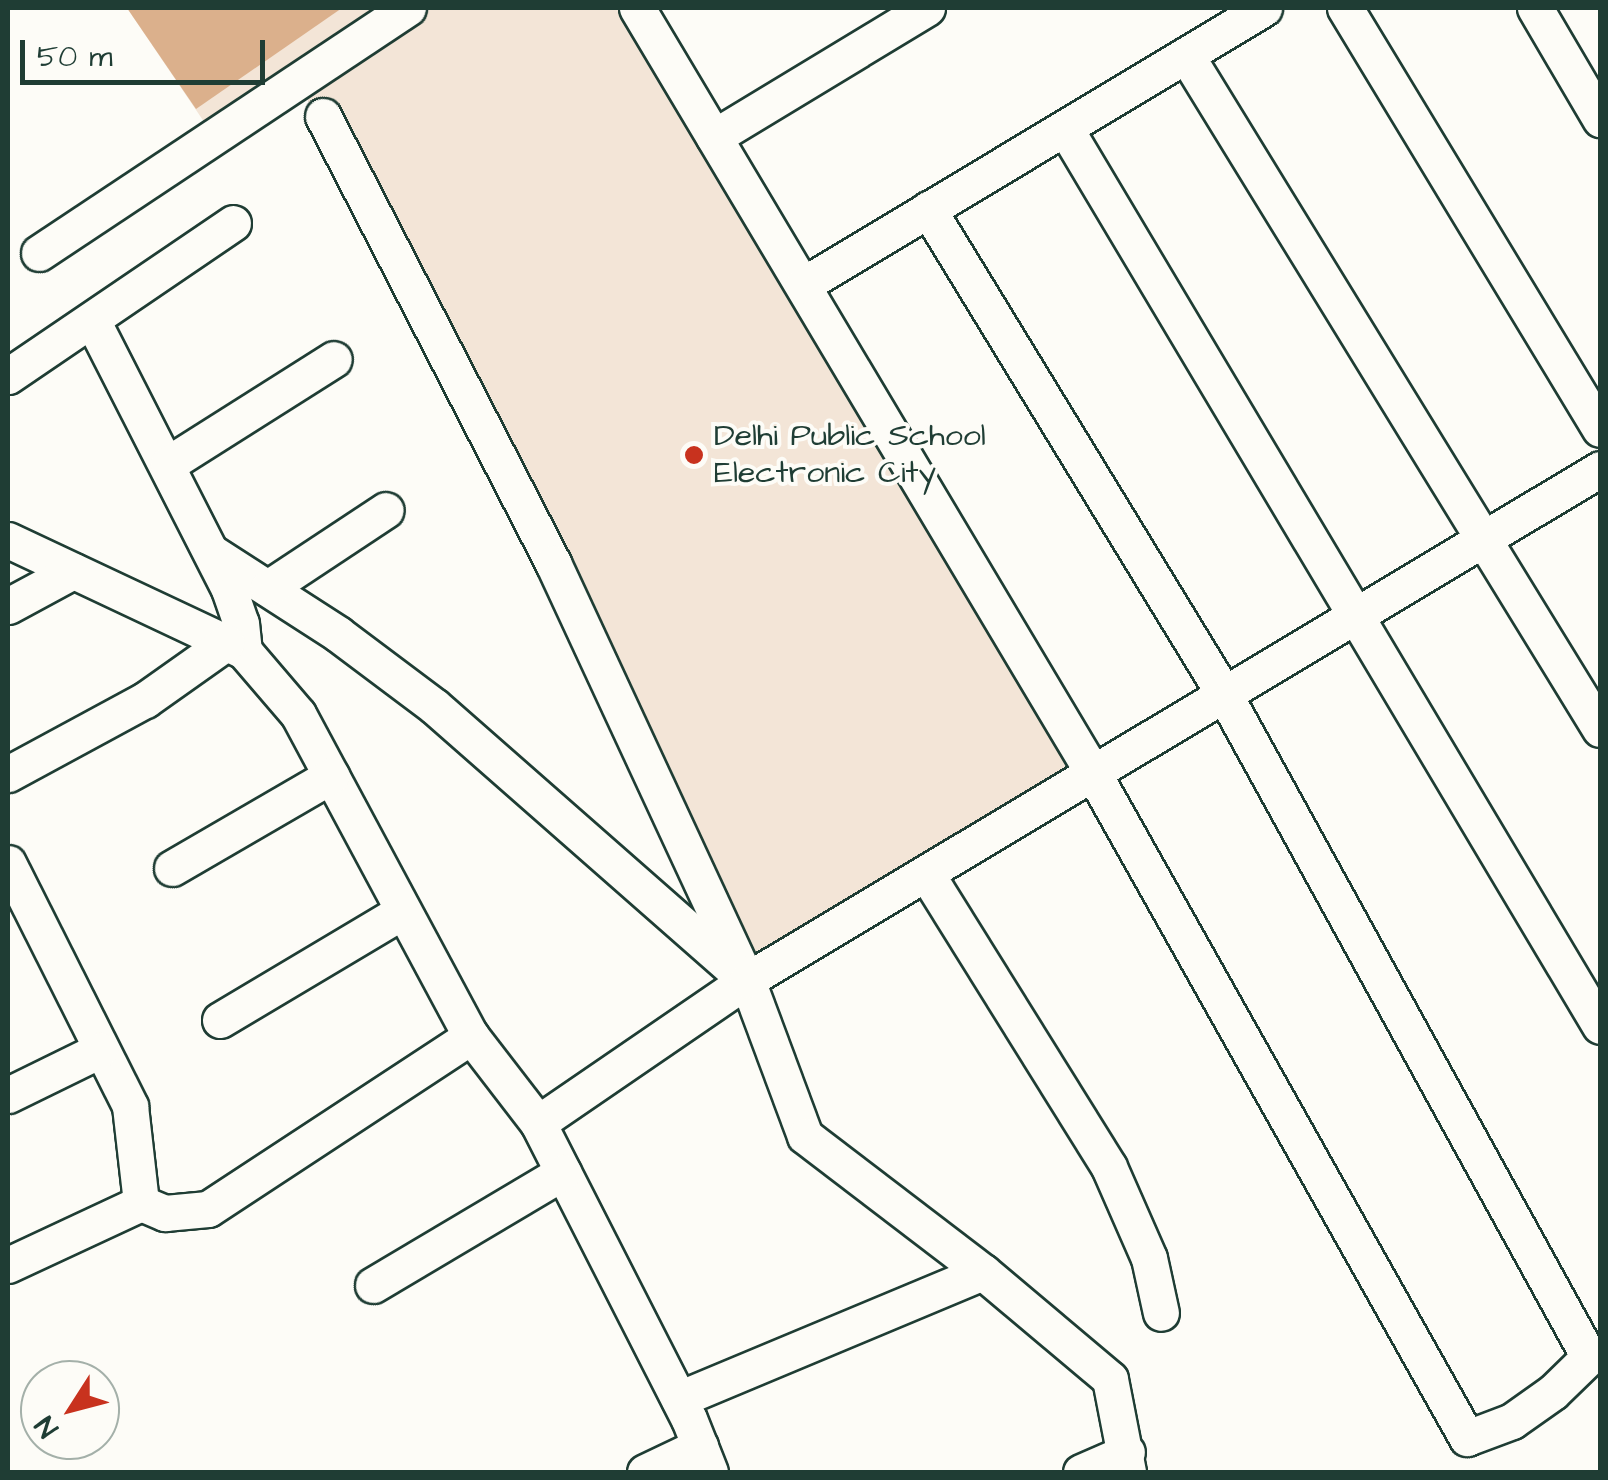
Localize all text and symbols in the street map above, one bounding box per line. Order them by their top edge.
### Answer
scale bar [25,20,270,82]
text: 50 m [37,36,113,78]
place label: Delhi Public School Electronic City [714,418,986,493]
marker: Delhi Public School Electronic City [683,444,705,466]
north arrow [20,1360,120,1460]
text: N [26,1408,68,1445]

